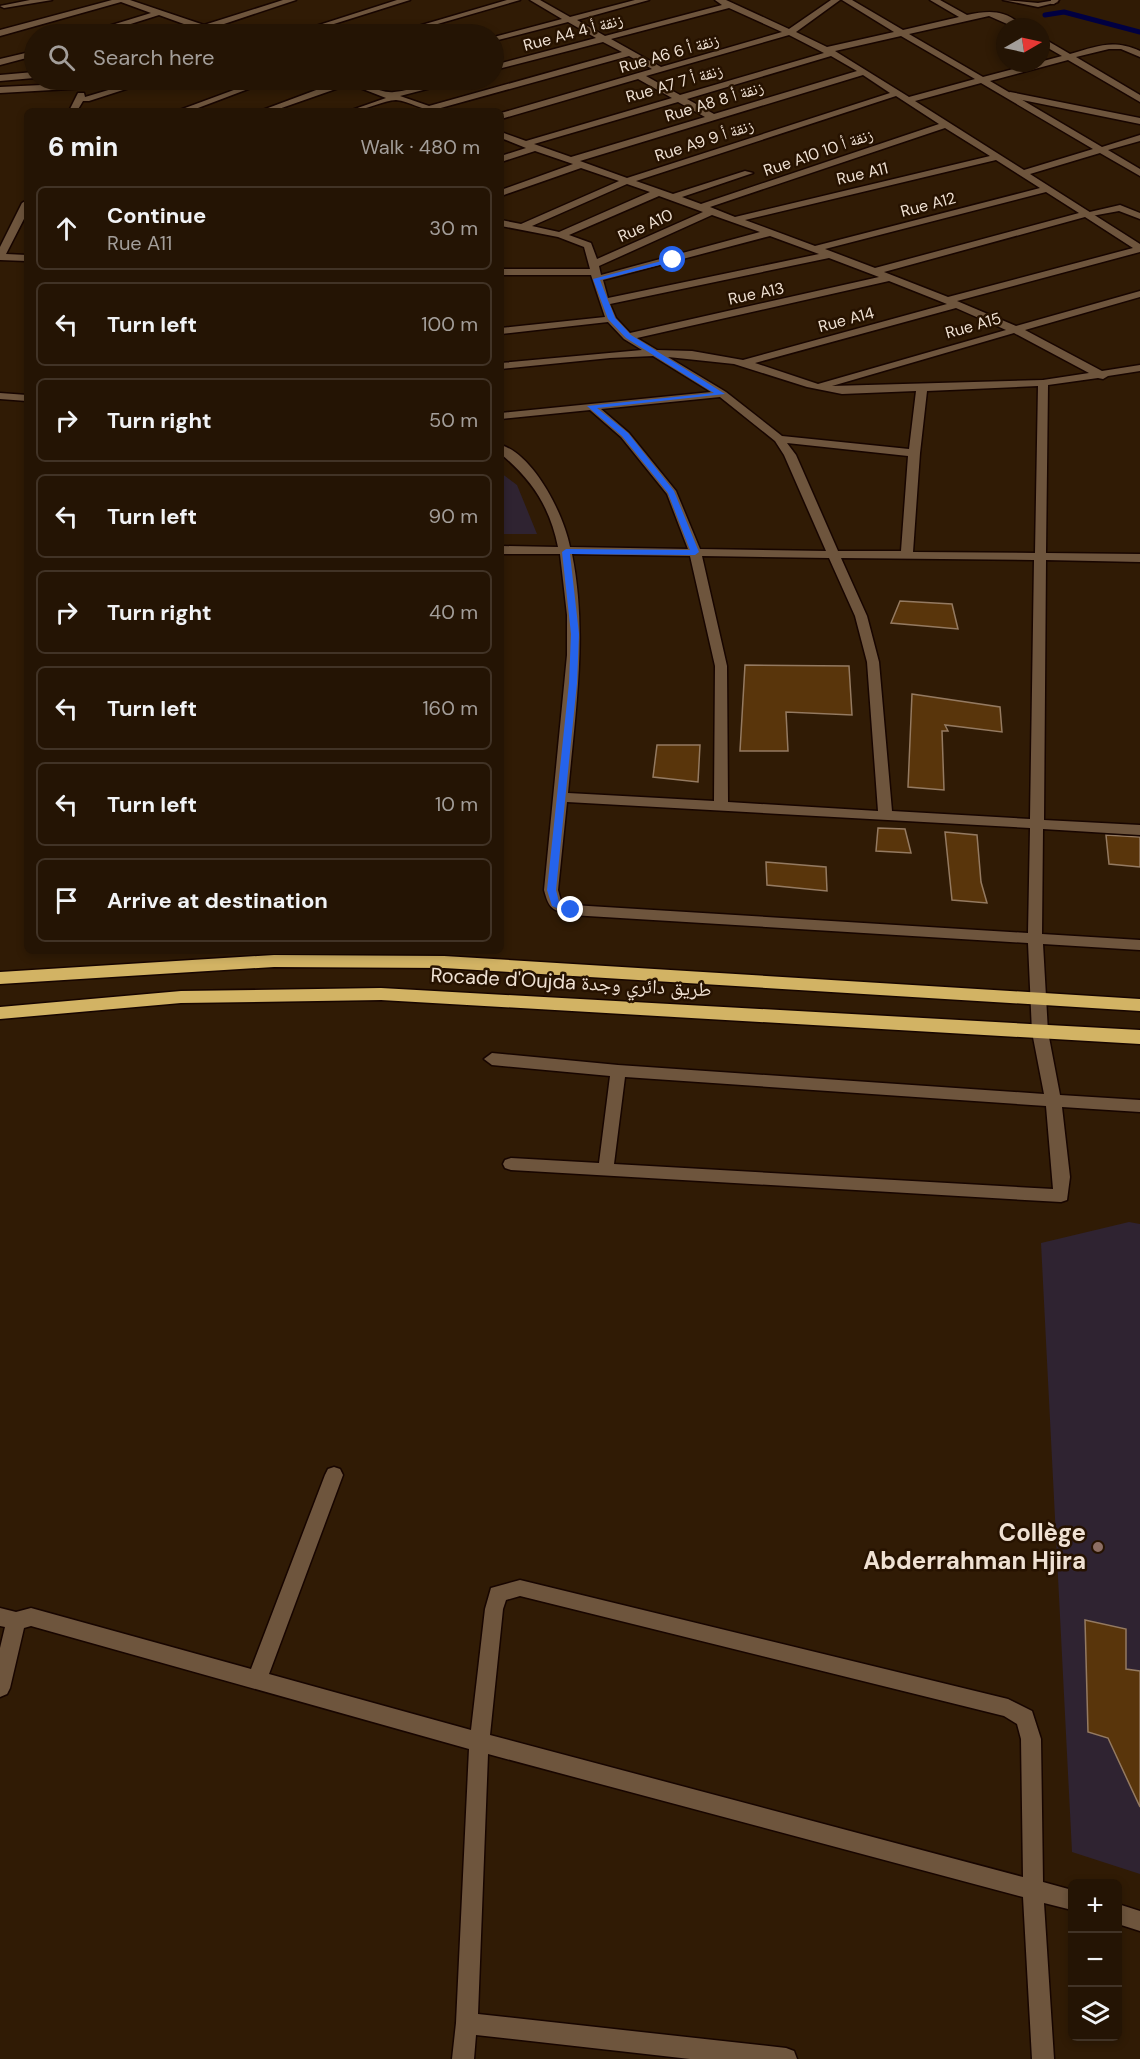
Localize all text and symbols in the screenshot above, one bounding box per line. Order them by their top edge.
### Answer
street label: Rue A4 زنقة أ 4 [521,9,625,56]
north arrow [996,18,1050,72]
search box [24,24,504,90]
street label: Rue A6 زنقة أ 6 [617,29,721,78]
icon: search [45,41,78,74]
text: Search here [93,43,214,72]
street label: Rue A7 زنقة أ 7 [623,60,725,107]
street label: Rue A8 زنقة أ 8 [662,76,766,126]
street label: Rue A9 زنقة أ 9 [652,115,756,166]
street label: Rue A10 زنقة أ 10 [761,124,876,181]
text: 6 min [48,130,118,164]
text: Walk · 480 m [360,134,480,160]
street label: Rue A11 [834,157,890,190]
street label: Rue A12 [898,187,958,222]
text: Continue [107,201,206,230]
street label: Rue A10 [614,204,676,247]
icon: ahead [50,212,83,245]
text: 30 m [429,215,478,241]
text: Rue A11 [107,230,172,256]
route start [659,246,685,272]
street label: Rue A13 [726,277,786,310]
street label: Rue A14 [816,302,877,337]
icon: left [50,308,83,341]
street label: Rue A15 [943,308,1003,343]
text: Turn left [107,310,197,339]
text: 100 m [421,311,478,337]
icon: right [50,404,83,437]
text: Turn right [107,406,212,435]
text: 50 m [429,407,478,433]
icon: left [50,500,83,533]
text: Turn left [107,502,197,531]
text: 90 m [429,503,478,529]
icon: right [50,596,83,629]
text: Turn right [107,598,212,627]
text: 40 m [429,599,478,625]
icon: left [50,692,83,725]
text: Turn left [107,694,197,723]
text: 160 m [422,695,478,721]
icon: left [50,788,83,821]
text: Turn left [107,790,197,819]
text: 10 m [435,791,478,817]
icon: arrive [50,884,83,917]
text: Arrive at destination [107,886,328,915]
route end [557,896,583,922]
street label: Rocade d'Oujda طريق دائري وجدة [430,962,712,1005]
place label: Collège Abderrahman Hjira [863,1517,1086,1576]
marker: Collège Abderrahman Hjira [1091,1540,1105,1554]
map controls [1068,1879,1122,2041]
button: + [1068,1879,1122,1933]
button: − [1068,1933,1122,1987]
button: layers [1068,1987,1122,2041]

